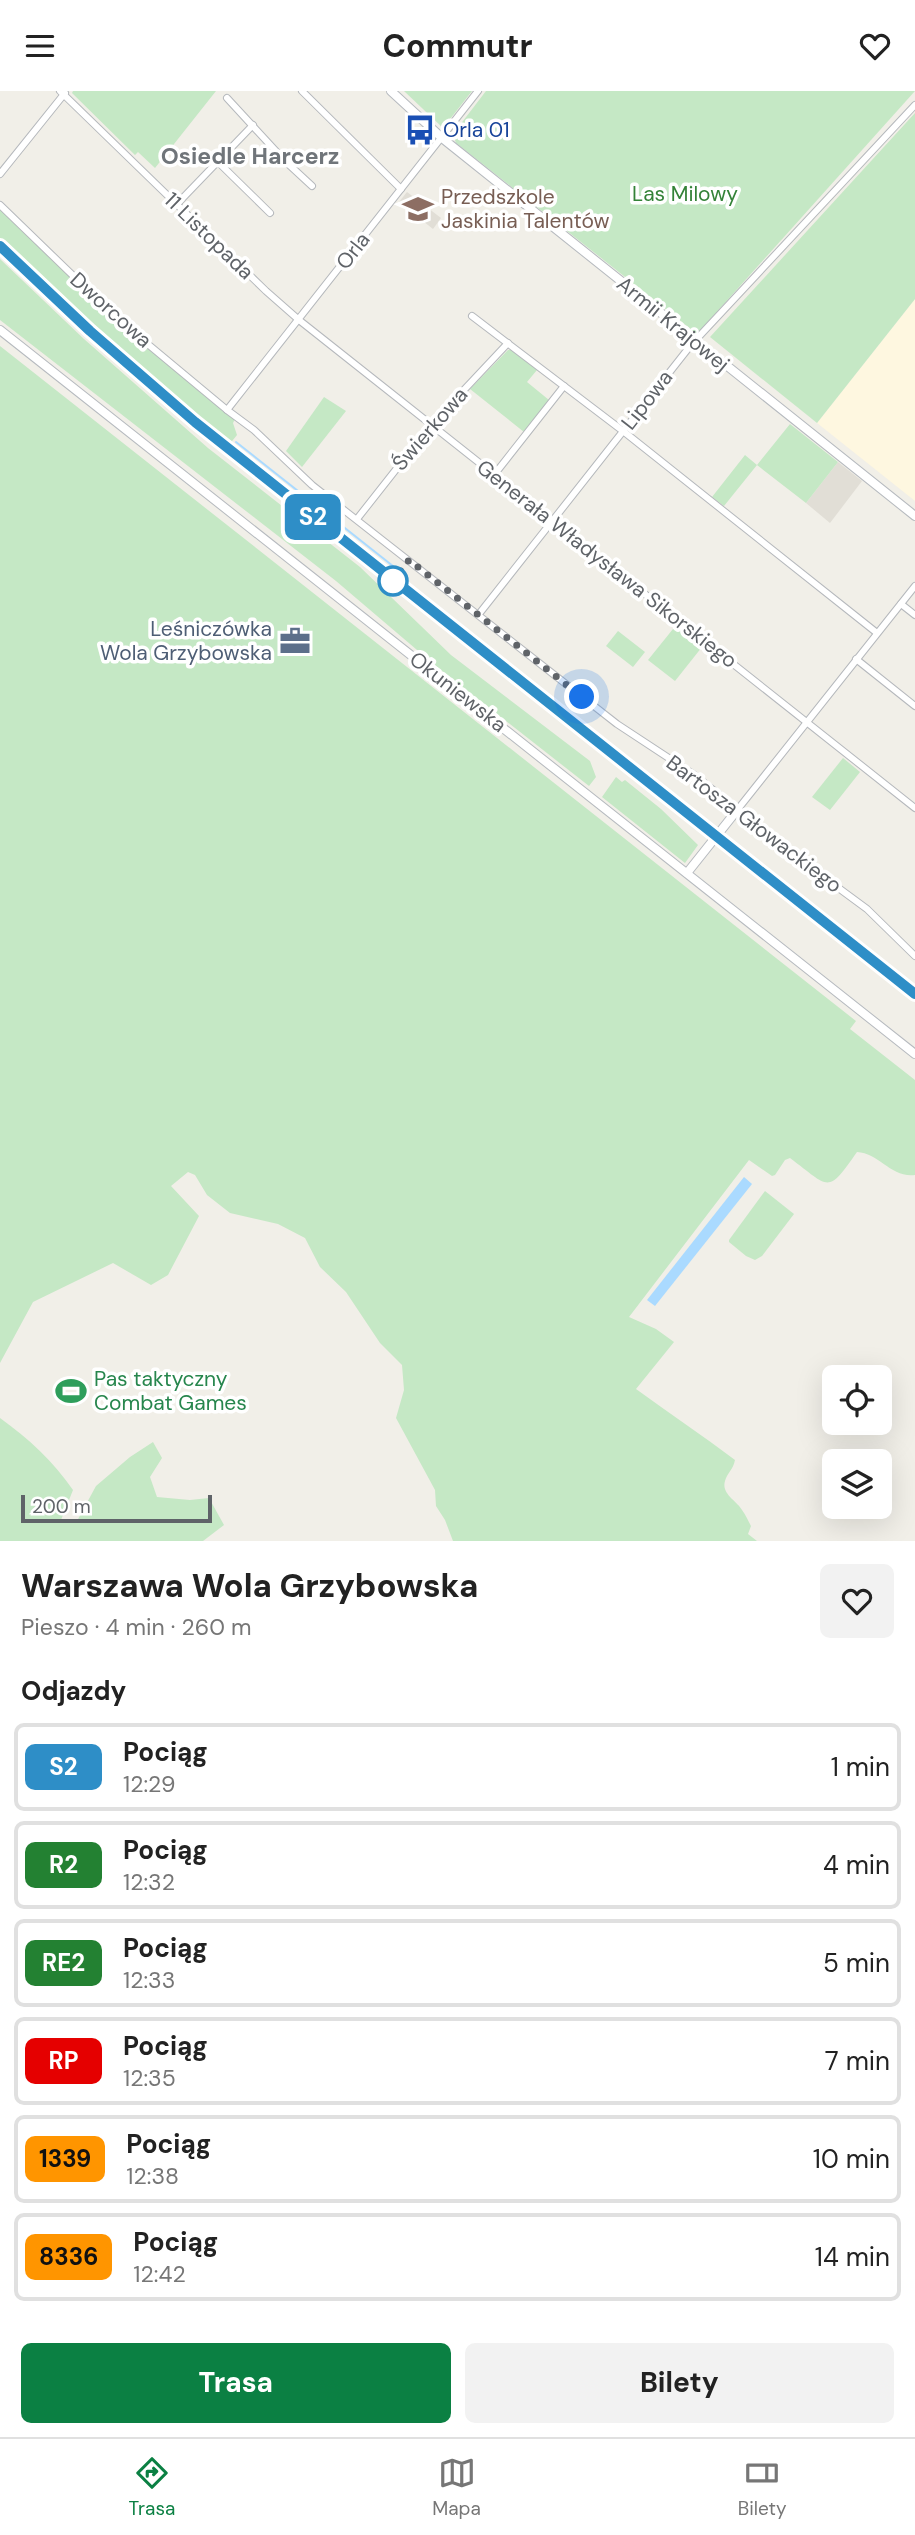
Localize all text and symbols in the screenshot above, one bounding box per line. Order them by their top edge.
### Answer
text: Commutr [382,25,533,67]
icon: menu [21,27,59,65]
icon: heart [856,27,894,65]
bus stop icon: Orla 01 [403,113,437,147]
place label: Orla 01 [443,116,510,144]
district label: Osiedle Harcerz [161,141,339,171]
park label: Las Milowy [632,180,738,208]
place label: Przedszkole Jaskinia Talentów [441,183,610,235]
street label: 11 Listopada [158,186,260,286]
school or university icon: Przedszkole Jaskinia Talentów [401,192,435,226]
street label: Orla [330,227,376,275]
street label: Dworcowa [64,266,158,354]
street label: Armii Krajowej [611,270,735,378]
street label: Lipowa [615,364,679,436]
street label: Świerkowa [386,381,474,477]
street label: Generała Władysława Sikorskiego [471,453,743,675]
line badge: S2 [282,494,344,540]
text: S2 [299,501,327,532]
unlabelled marker [378,566,408,596]
place label: Leśniczówka Wola Grzybowska [100,615,272,667]
office icon: Leśniczówka Wola Grzybowska [278,624,312,658]
street label: Okuniewska [404,645,512,739]
your location [564,679,599,714]
street label: Bartosza Głowackiego [661,749,847,899]
place label: Pas taktyczny Combat Games [94,1365,247,1417]
map controls [822,1365,892,1519]
button: locate [822,1365,892,1435]
sports icon: Pas taktyczny Combat Games [54,1374,88,1408]
button: layers [822,1449,892,1519]
scale bar [21,1492,212,1524]
text: 200 m [32,1494,91,1519]
text: Warszawa Wola Grzybowska [21,1564,478,1607]
button: heart [820,1564,894,1638]
text: Pieszo · 4 min · 260 m [21,1612,252,1642]
text: Odjazdy [21,1674,126,1708]
text: Pociąg [123,1735,208,1769]
text: 1 min [831,1750,890,1784]
text: S2 [49,1751,78,1782]
text: 12:29 [123,1769,176,1799]
text: Pociąg [123,1833,208,1867]
text: 4 min [823,1848,890,1882]
text: R2 [49,1849,78,1880]
text: 12:32 [123,1867,175,1897]
text: Pociąg [123,1931,208,1965]
text: 5 min [823,1946,890,1980]
text: RE2 [42,1947,85,1978]
text: 12:33 [123,1965,175,1995]
text: Pociąg [123,2029,208,2063]
text: 7 min [825,2044,890,2078]
text: RP [49,2045,78,2076]
text: 12:35 [123,2063,176,2093]
text: Pociąg [126,2127,211,2161]
text: 10 min [813,2142,890,2176]
text: 1339 [39,2143,91,2174]
text: 12:38 [126,2161,179,2191]
text: Pociąg [133,2225,218,2259]
text: 14 min [815,2240,890,2274]
text: 8336 [39,2241,98,2272]
text: 12:42 [133,2259,186,2289]
button: Trasa [21,2343,451,2423]
button: Bilety [465,2343,894,2423]
tab: Trasa [128,2454,175,2521]
tab: Mapa [432,2454,481,2521]
tab: Bilety [738,2454,787,2521]

